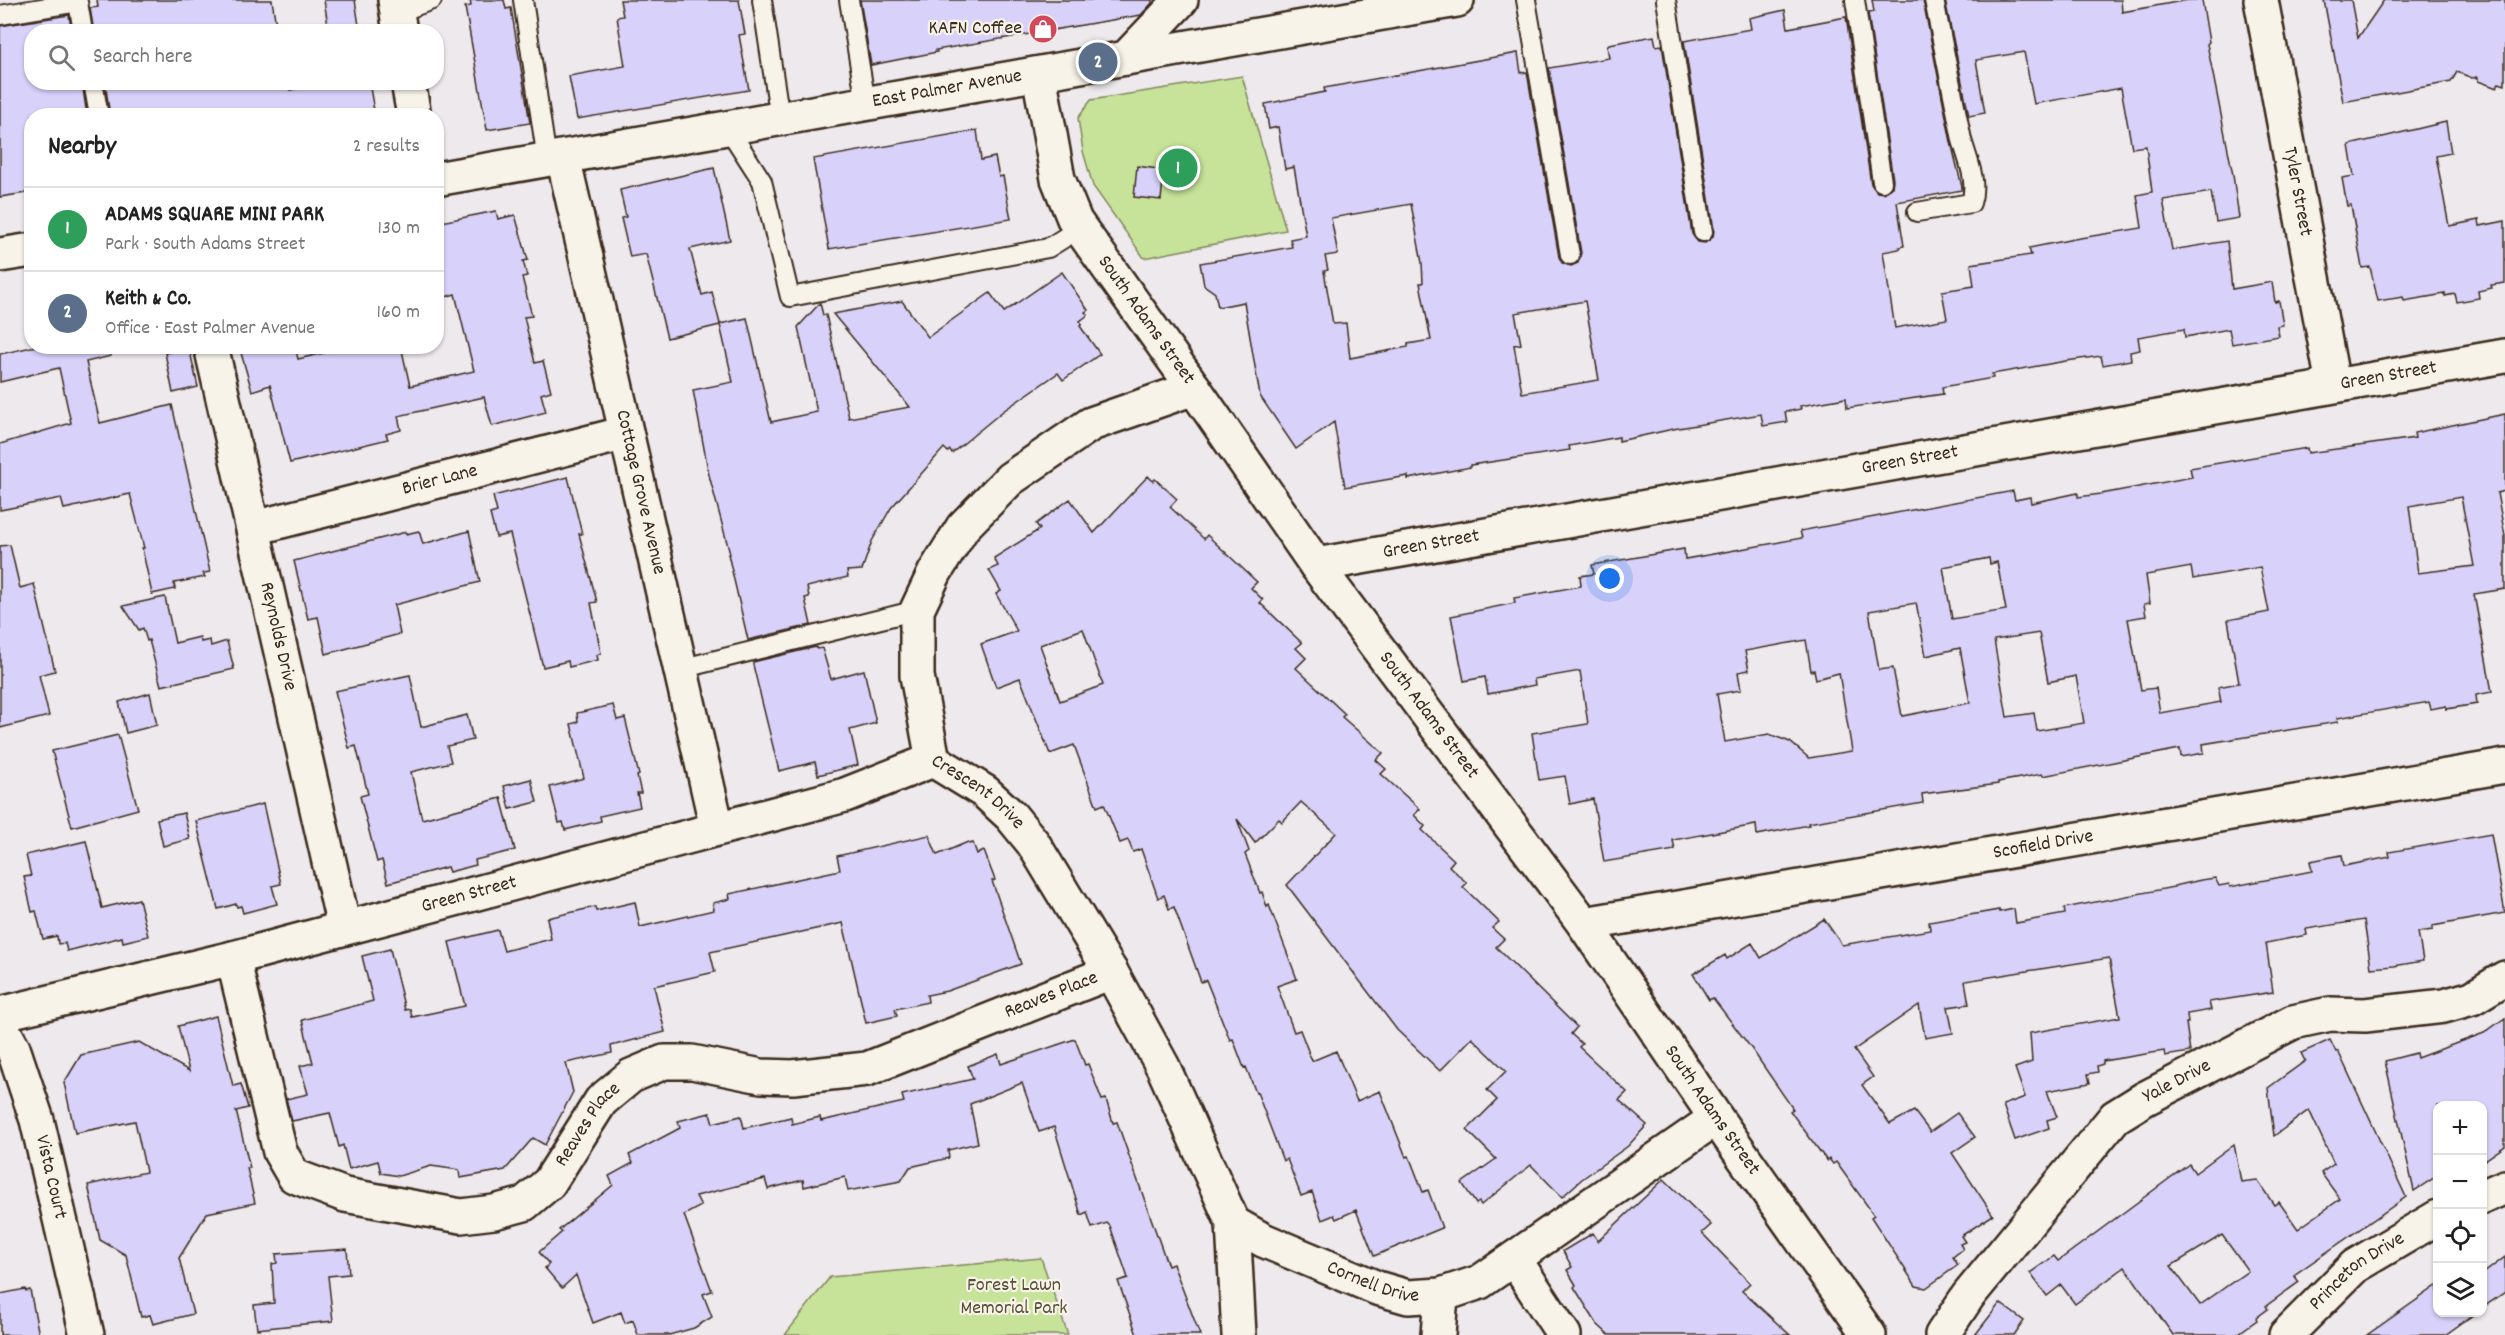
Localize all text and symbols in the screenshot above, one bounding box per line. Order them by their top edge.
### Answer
shop icon: KAFN Coffee [1027,13,1059,45]
place label: KAFN Coffee [929,15,1022,43]
search box [24,24,444,90]
pin: 2 [1078,40,1118,84]
icon: search [45,41,78,74]
text: Search here [93,42,192,73]
street label: East Palmer Avenue [870,62,1024,116]
text: Nearby [48,129,116,166]
text: 2 results [353,133,420,161]
street label: Tyler Street [2275,145,2319,239]
pin: 1 [1158,146,1198,190]
text: ADAMS SQUARE MINI PARK [105,200,324,231]
text: 1 [65,215,70,243]
text: 130 m [378,215,420,243]
text: Park · South Adams Street [105,231,305,259]
street label: South Adams Street [1090,250,1201,391]
text: Keith & Co. [105,284,191,315]
text: 2 [63,299,72,327]
text: 160 m [377,299,420,327]
text: Office · East Palmer Avenue [105,315,315,343]
street label: Green Street [2338,354,2439,399]
street label: Cottage Grove Avenue [608,407,672,578]
street label: Green Street [1859,438,1960,483]
street label: Brier Lane [399,457,481,504]
street label: Green Street [1381,523,1482,567]
your location [1595,564,1624,593]
street label: Reynolds Drive [252,579,304,694]
street label: South Adams Street [1372,646,1485,785]
street label: Crescent Drive [925,748,1031,836]
street label: Scofield Drive [1991,823,2096,868]
street label: Green Street [418,869,520,921]
street label: Reaves Place [1001,964,1102,1027]
street label: South Adams Street [1657,1040,1766,1181]
street label: Yale Drive [2138,1052,2216,1111]
street label: Reaves Place [549,1076,627,1173]
map controls [2433,1101,2487,1317]
button: + [2433,1101,2487,1155]
street label: Vista Court [27,1133,74,1222]
button: − [2433,1155,2487,1209]
button: locate [2433,1209,2487,1263]
street label: Princeton Drive [2303,1225,2410,1318]
street label: Cornell Drive [1322,1254,1420,1311]
button: layers [2433,1263,2487,1317]
park label: Forest Lawn Memorial Park [960,1272,1068,1323]

